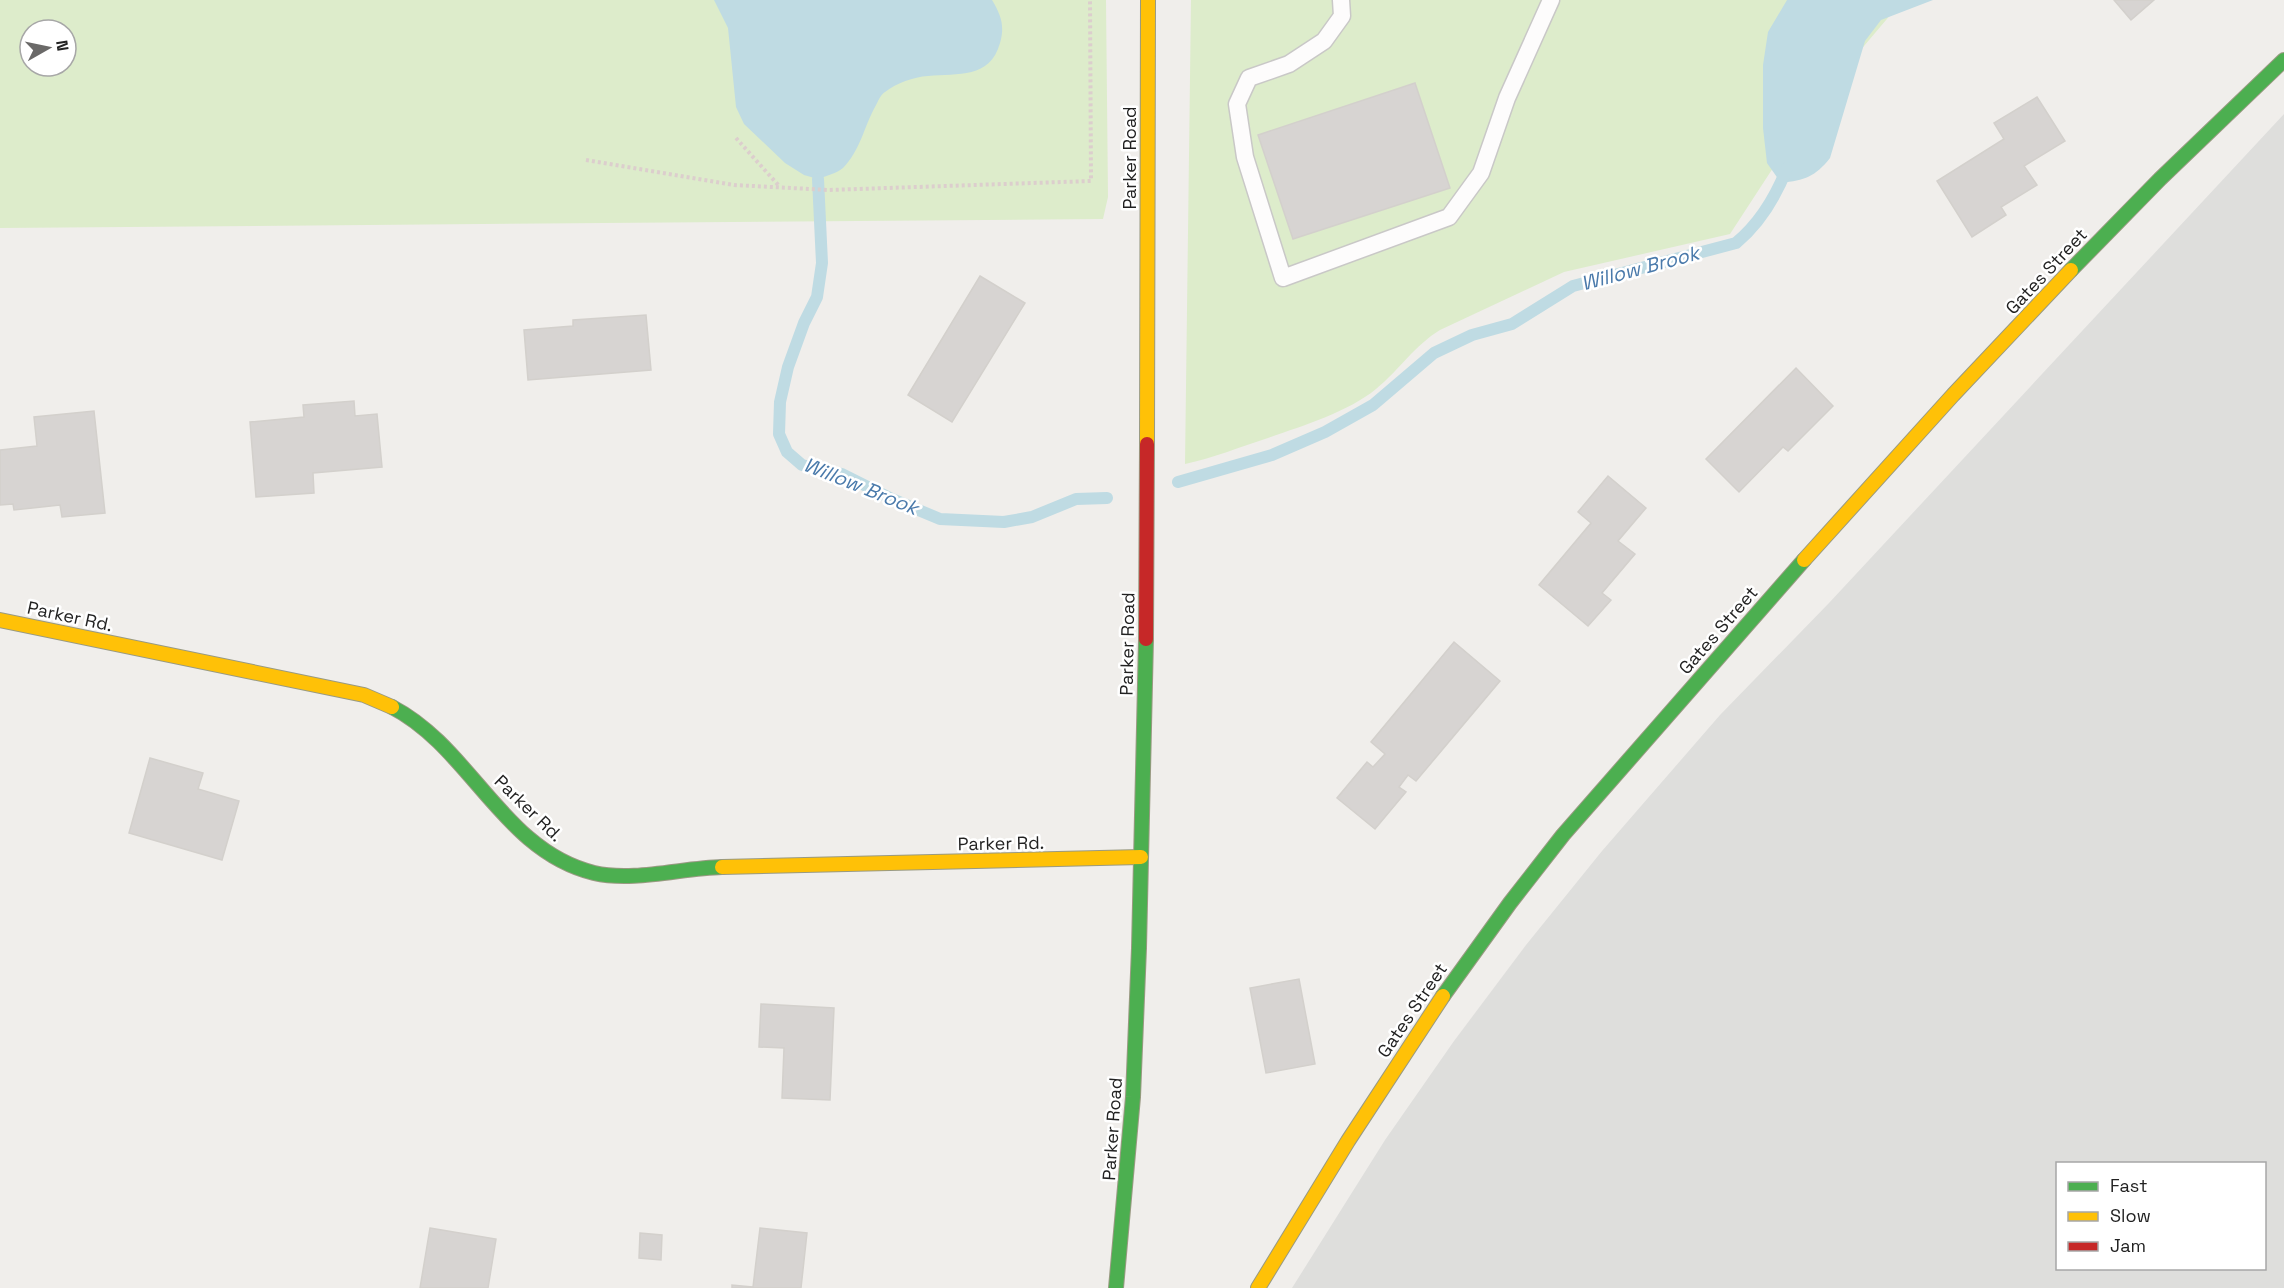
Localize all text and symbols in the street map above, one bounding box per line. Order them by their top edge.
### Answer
north arrow [18,18,78,78]
text: N [51,39,74,53]
street label: Parker Road [1118,106,1141,210]
street label: Gates Street [2000,223,2092,319]
water label: Willow Brook [1578,239,1704,296]
water label: Willow Brook [800,451,924,522]
street label: Gates Street [1673,581,1763,679]
street label: Parker Road [1115,592,1139,696]
street label: Parker Rd. [25,596,115,636]
street label: Parker Rd. [490,770,568,846]
street label: Parker Rd. [958,831,1044,855]
street label: Gates Street [1372,958,1452,1062]
street label: Parker Road [1097,1077,1127,1181]
legend [2056,1162,2266,1270]
text: Fast [2110,1174,2147,1197]
text: Slow [2110,1204,2151,1227]
text: Jam [2110,1234,2146,1257]

